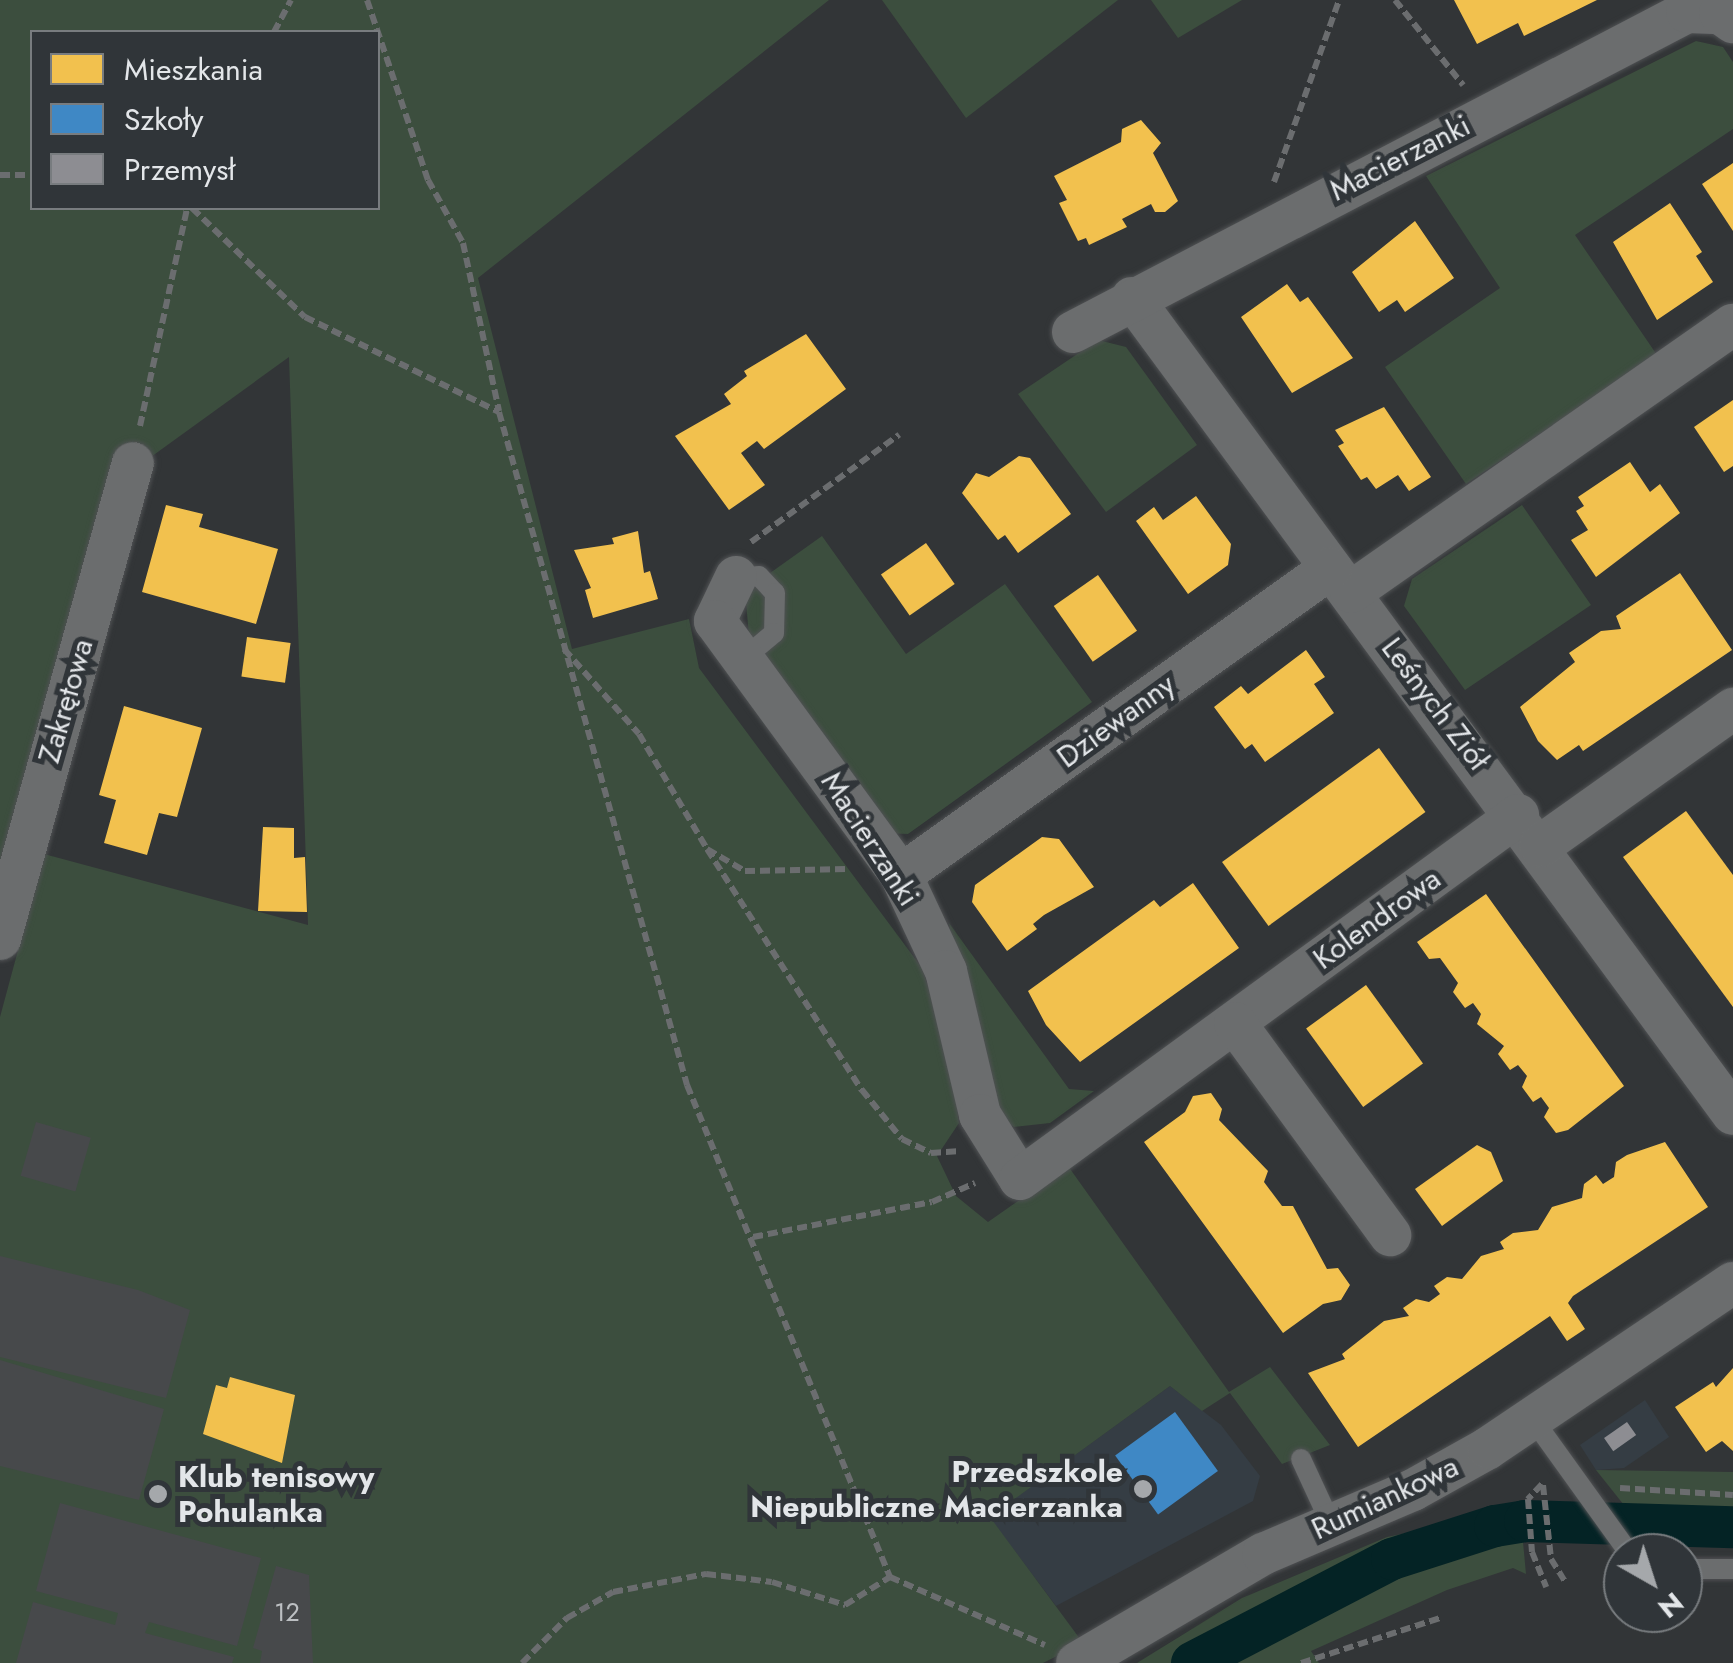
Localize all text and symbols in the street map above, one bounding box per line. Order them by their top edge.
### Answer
legend [30,30,380,210]
text: Mieszkania [124,48,263,91]
text: Szkoły [124,98,203,141]
street label: Macierzanki [1324,107,1476,209]
text: Przemysł [124,148,235,191]
street label: Leśnych Ziół [1374,631,1496,777]
street label: Zakrętowa [31,635,101,767]
street label: Dziewanny [1050,666,1182,776]
street label: Macierzanki [813,765,927,913]
street label: Kolendrowa [1306,861,1448,977]
street label: Rumiankowa [1306,1448,1464,1548]
place label: Przedszkole Niepubliczne Macierzanka [750,1454,1123,1524]
place label: Klub tenisowy Pohulanka [178,1459,374,1530]
marker: Przedszkole Niepubliczne Macierzanka [1132,1478,1154,1500]
marker: Klub tenisowy Pohulanka [147,1483,169,1505]
north arrow [1603,1533,1703,1633]
text: N [1649,1582,1692,1628]
house number: 12 [274,1597,300,1627]

